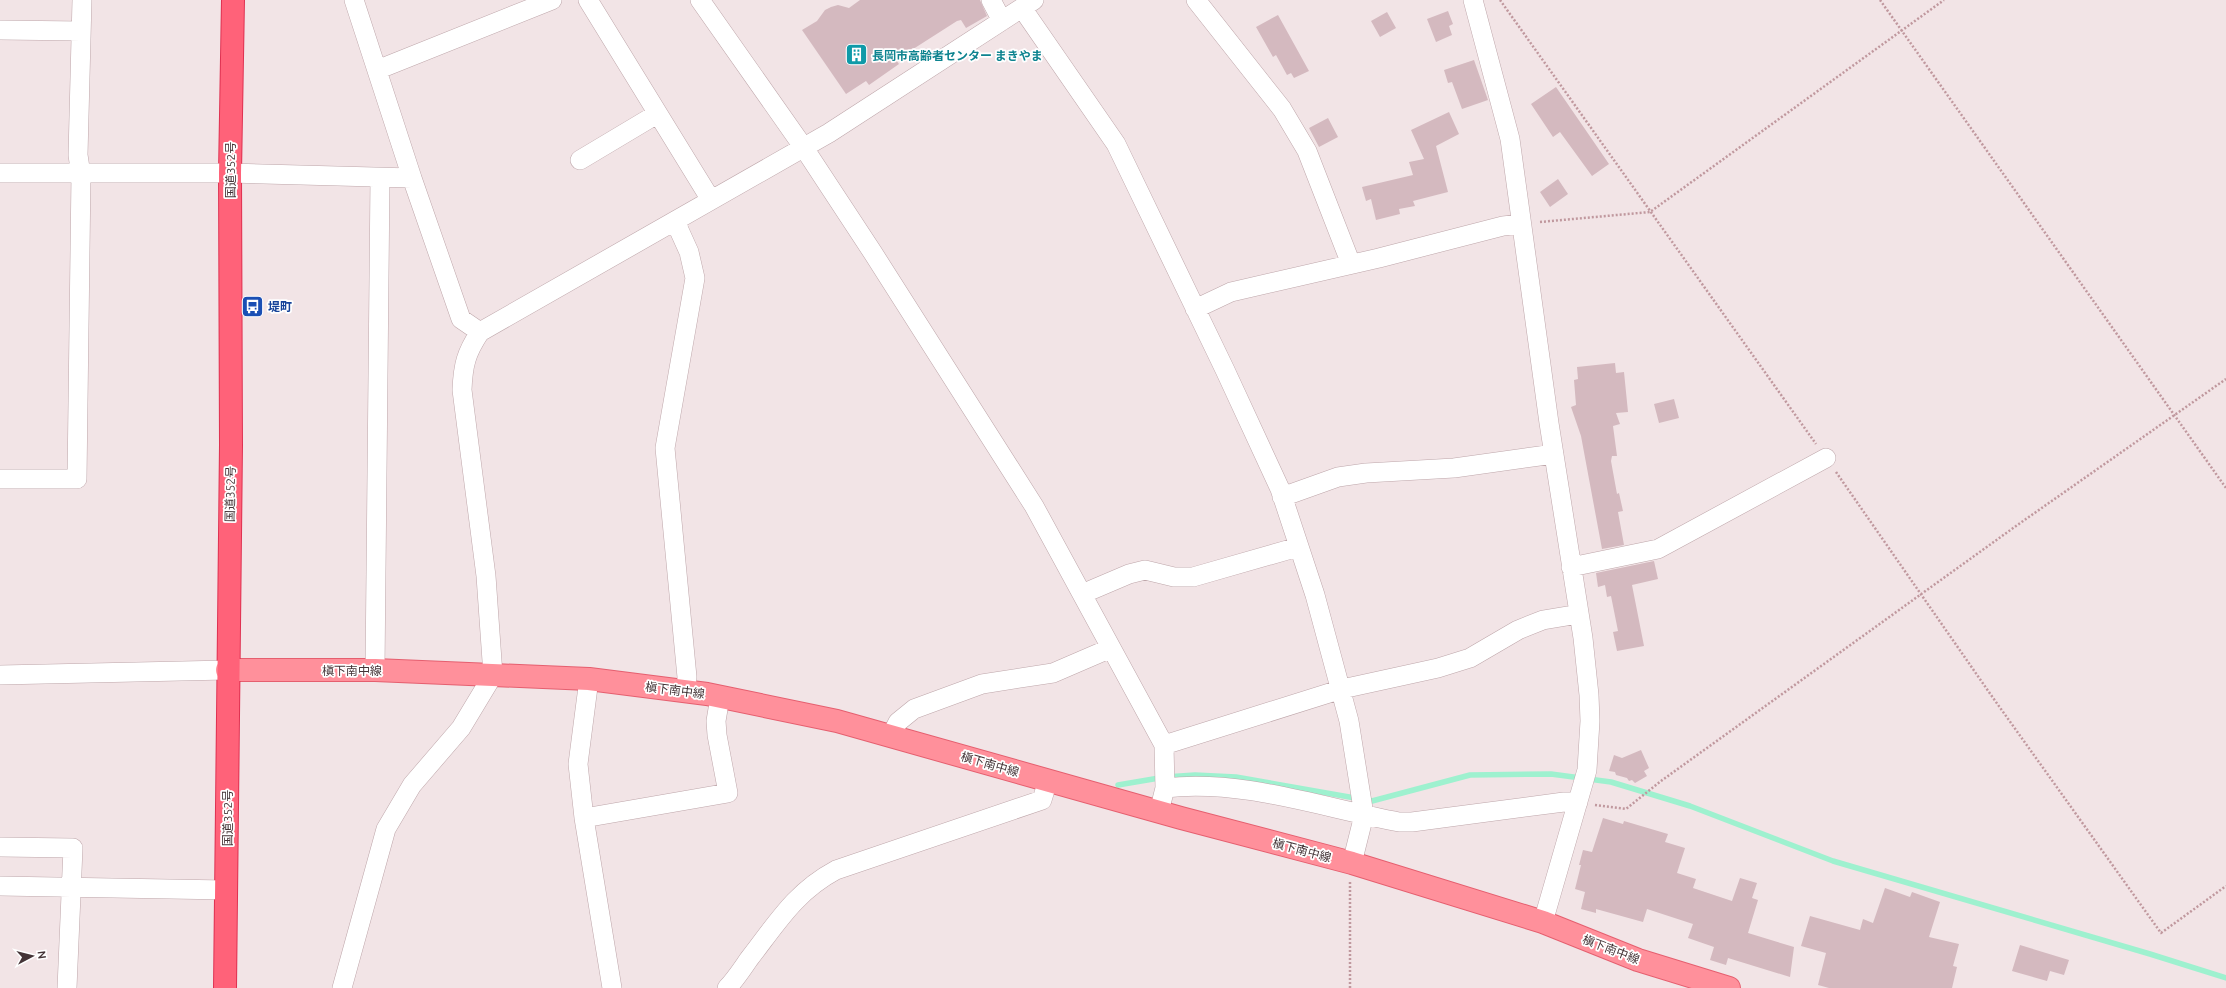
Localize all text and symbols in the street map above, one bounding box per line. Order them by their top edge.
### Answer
building icon: 長岡市高齢者センター まきやま [843,42,869,68]
place label: 長岡市高齢者センター まきやま [872,49,1043,62]
street label: 国道352号 [224,142,237,198]
bus stop icon: 堤町 [239,293,265,319]
place label: 堤町 [268,300,292,313]
street label: 国道352号 [223,466,237,522]
street label: 槇下南中線 [322,664,382,677]
street label: 槇下南中線 [644,680,706,700]
street label: 槇下南中線 [959,749,1021,779]
street label: 国道352号 [221,790,234,846]
street label: 槇下南中線 [1271,836,1333,864]
street label: 槇下南中線 [1581,932,1641,966]
north arrow [12,936,52,976]
text: N [35,950,48,960]

